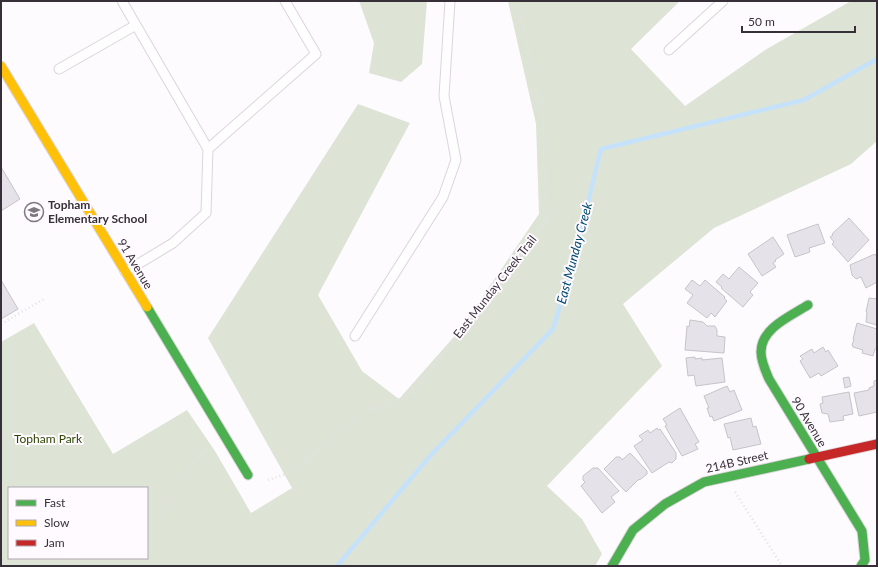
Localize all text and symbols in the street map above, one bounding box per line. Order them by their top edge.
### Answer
scale bar [742,8,855,34]
text: 50 m [748,14,775,29]
place label: Topham Elementary School [48,197,147,226]
water label: East Munday Creek [553,200,595,306]
school or university icon: Topham Elementary School [23,201,45,223]
street label: East Munday Creek Trail [450,232,539,341]
street label: 91 Avenue [114,236,156,292]
street label: 90 Avenue [788,394,830,450]
park label: Topham Park [14,431,83,446]
street label: 214B Street [704,447,770,476]
legend [8,487,148,559]
text: Fast [44,495,66,510]
text: Slow [44,515,70,530]
text: Jam [44,535,65,550]

